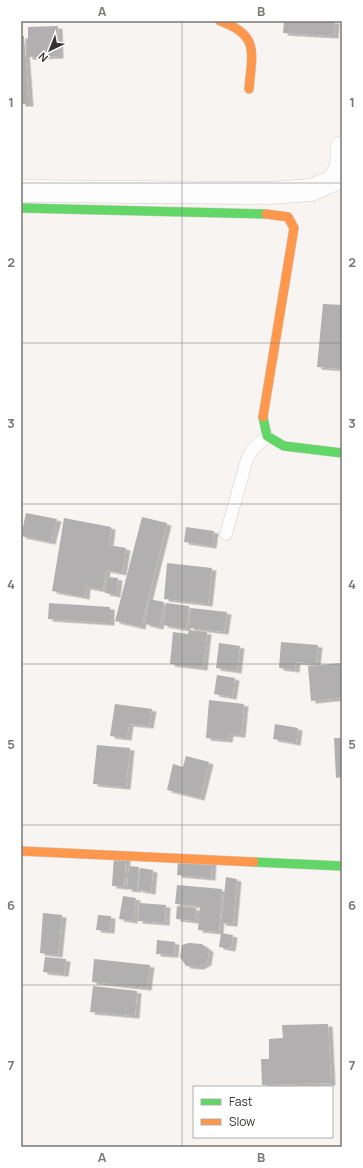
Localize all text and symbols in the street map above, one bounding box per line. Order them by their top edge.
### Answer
text: A [98,2,107,20]
text: B [257,2,265,20]
north arrow [30,30,70,70]
text: N [35,49,51,66]
text: 1 [8,93,14,111]
text: 1 [349,93,355,111]
text: 2 [7,253,15,271]
text: 2 [348,253,356,271]
text: 3 [7,414,15,432]
text: 3 [348,414,356,432]
text: 4 [7,575,15,593]
text: 4 [348,575,356,593]
text: 5 [7,735,15,753]
text: 5 [348,735,356,753]
text: 6 [7,896,15,914]
text: 6 [348,896,356,914]
text: 7 [8,1056,15,1074]
text: 7 [349,1056,356,1074]
legend [193,1086,333,1138]
text: Fast [229,1093,253,1110]
text: Slow [229,1113,255,1130]
text: A [98,1148,107,1166]
text: B [257,1148,265,1166]

